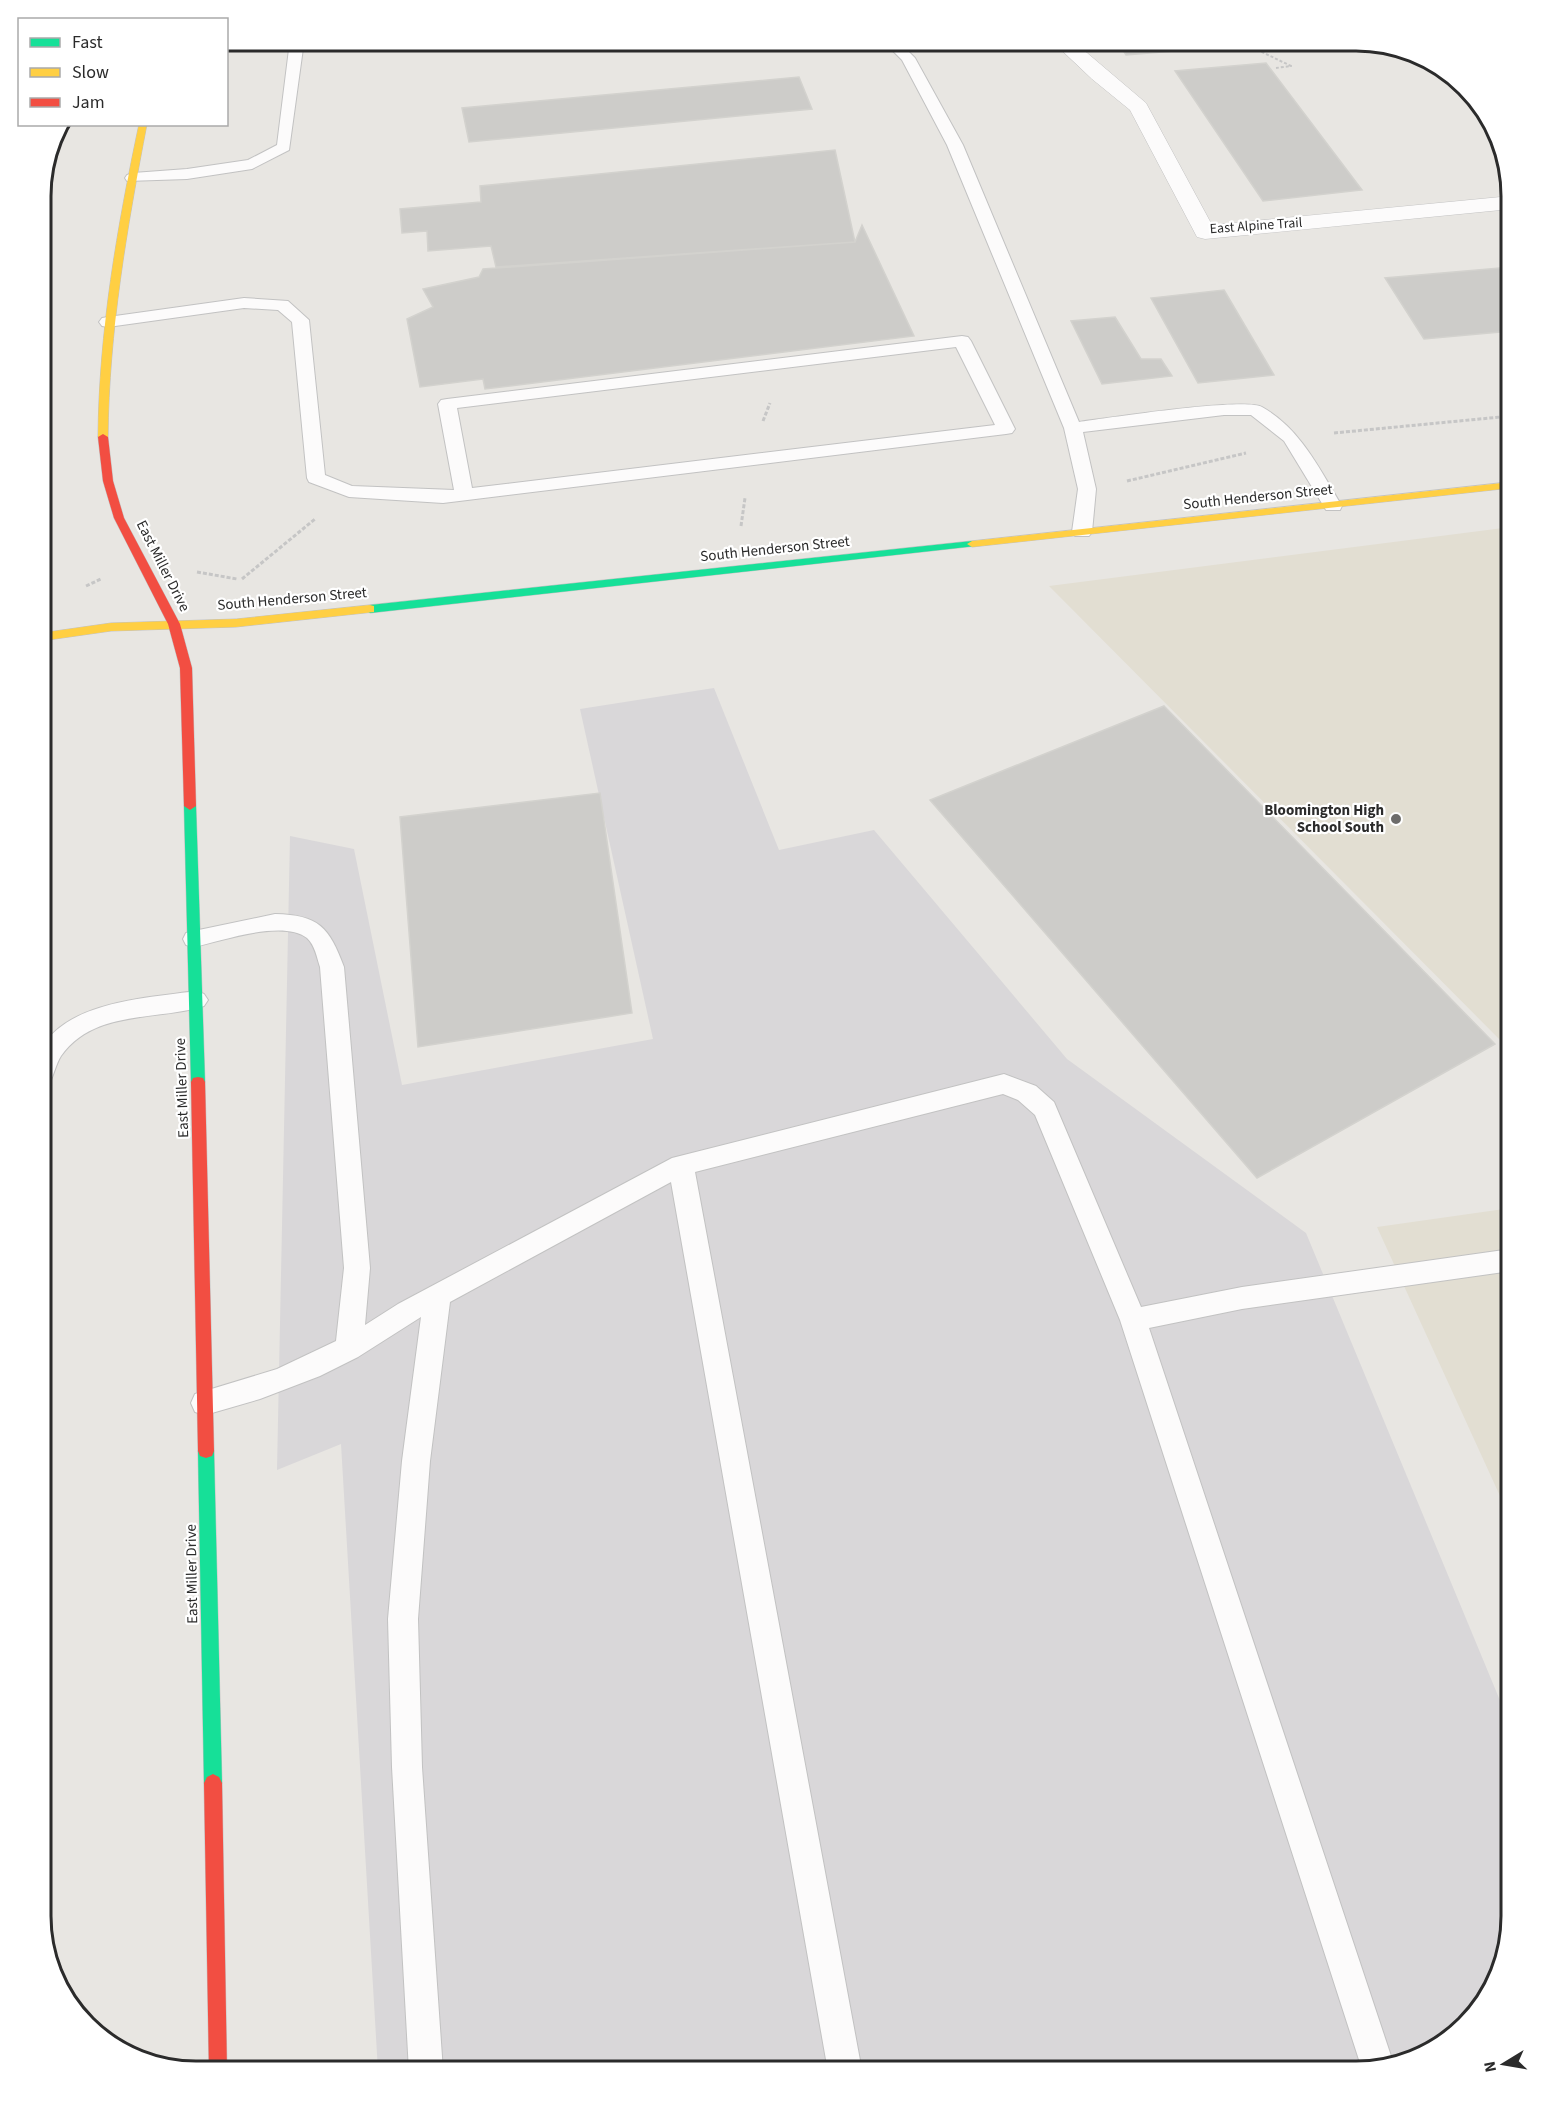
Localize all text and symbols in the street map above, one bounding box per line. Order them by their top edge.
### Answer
legend [18,18,228,126]
text: Fast [72,30,103,55]
text: Slow [72,60,109,85]
text: Jam [72,90,105,115]
street label: East Alpine Trail [1209,213,1303,239]
street label: South Henderson Street [1182,479,1334,515]
street label: East Miller Drive [131,517,195,615]
street label: South Henderson Street [699,531,851,567]
street label: South Henderson Street [216,582,368,616]
place label: Bloomington High School South [1264,800,1384,838]
marker: Bloomington High School South [1389,812,1403,826]
street label: East Miller Drive [170,1038,194,1138]
street label: East Miller Drive [181,1524,203,1624]
north arrow [1474,2034,1534,2094]
text: N [1478,2059,1502,2074]

